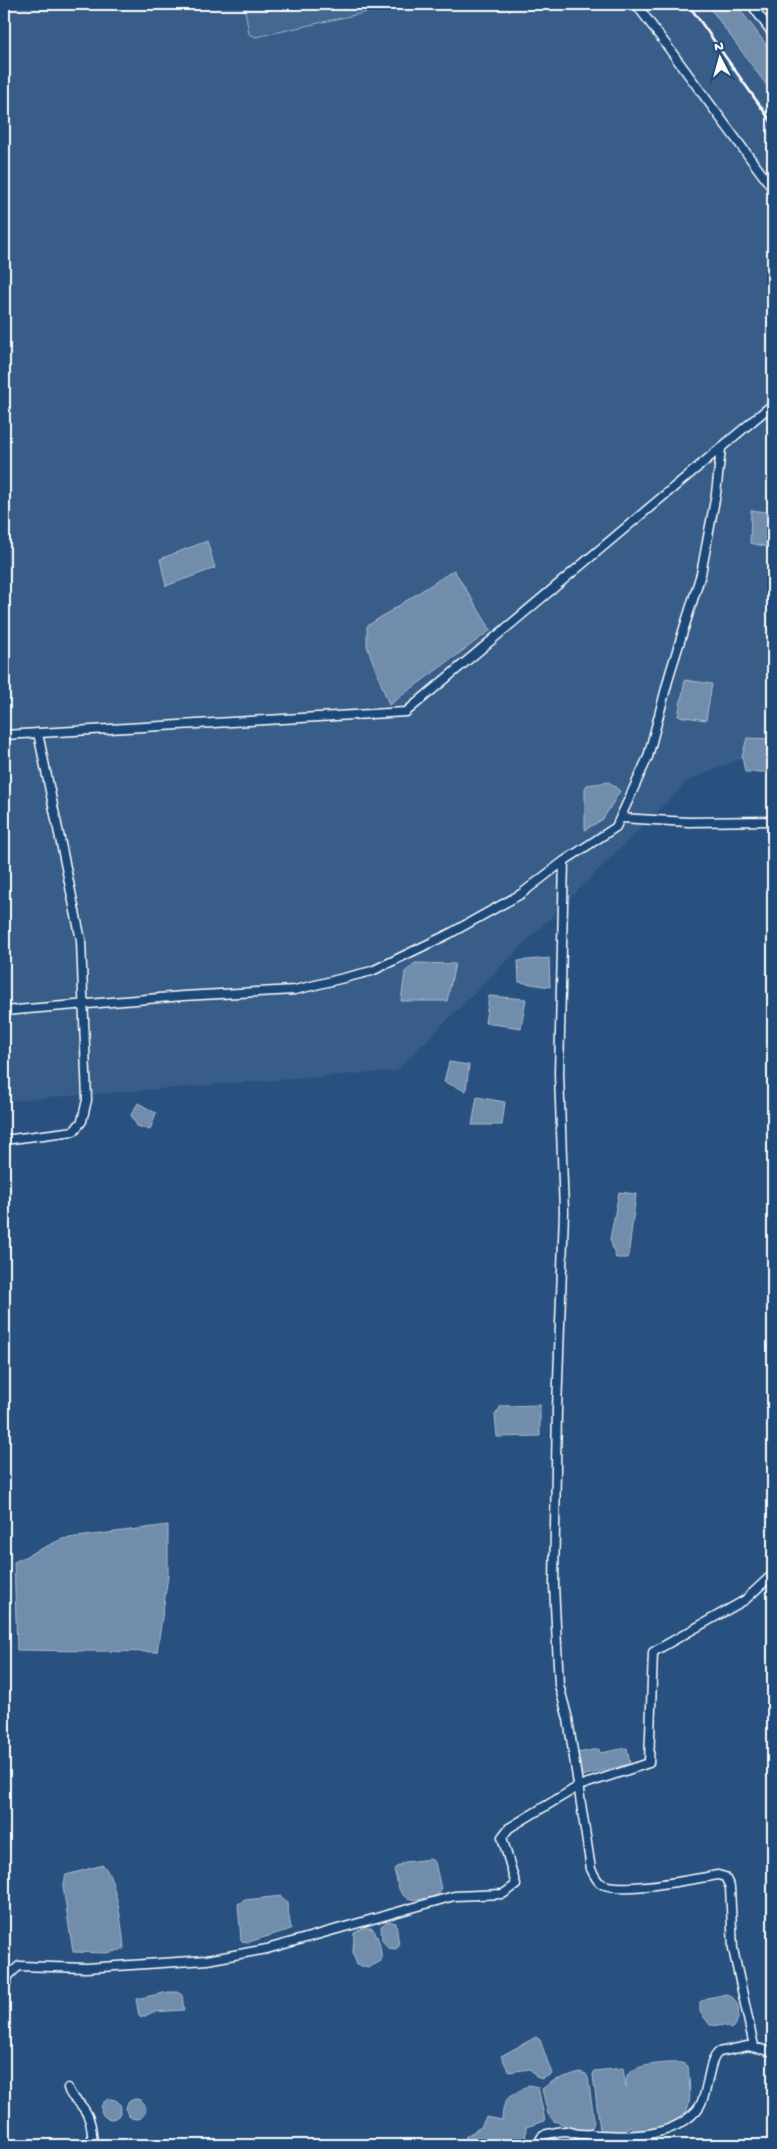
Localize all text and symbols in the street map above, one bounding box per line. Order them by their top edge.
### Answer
north arrow [694,32,744,82]
text: N [713,39,724,56]

